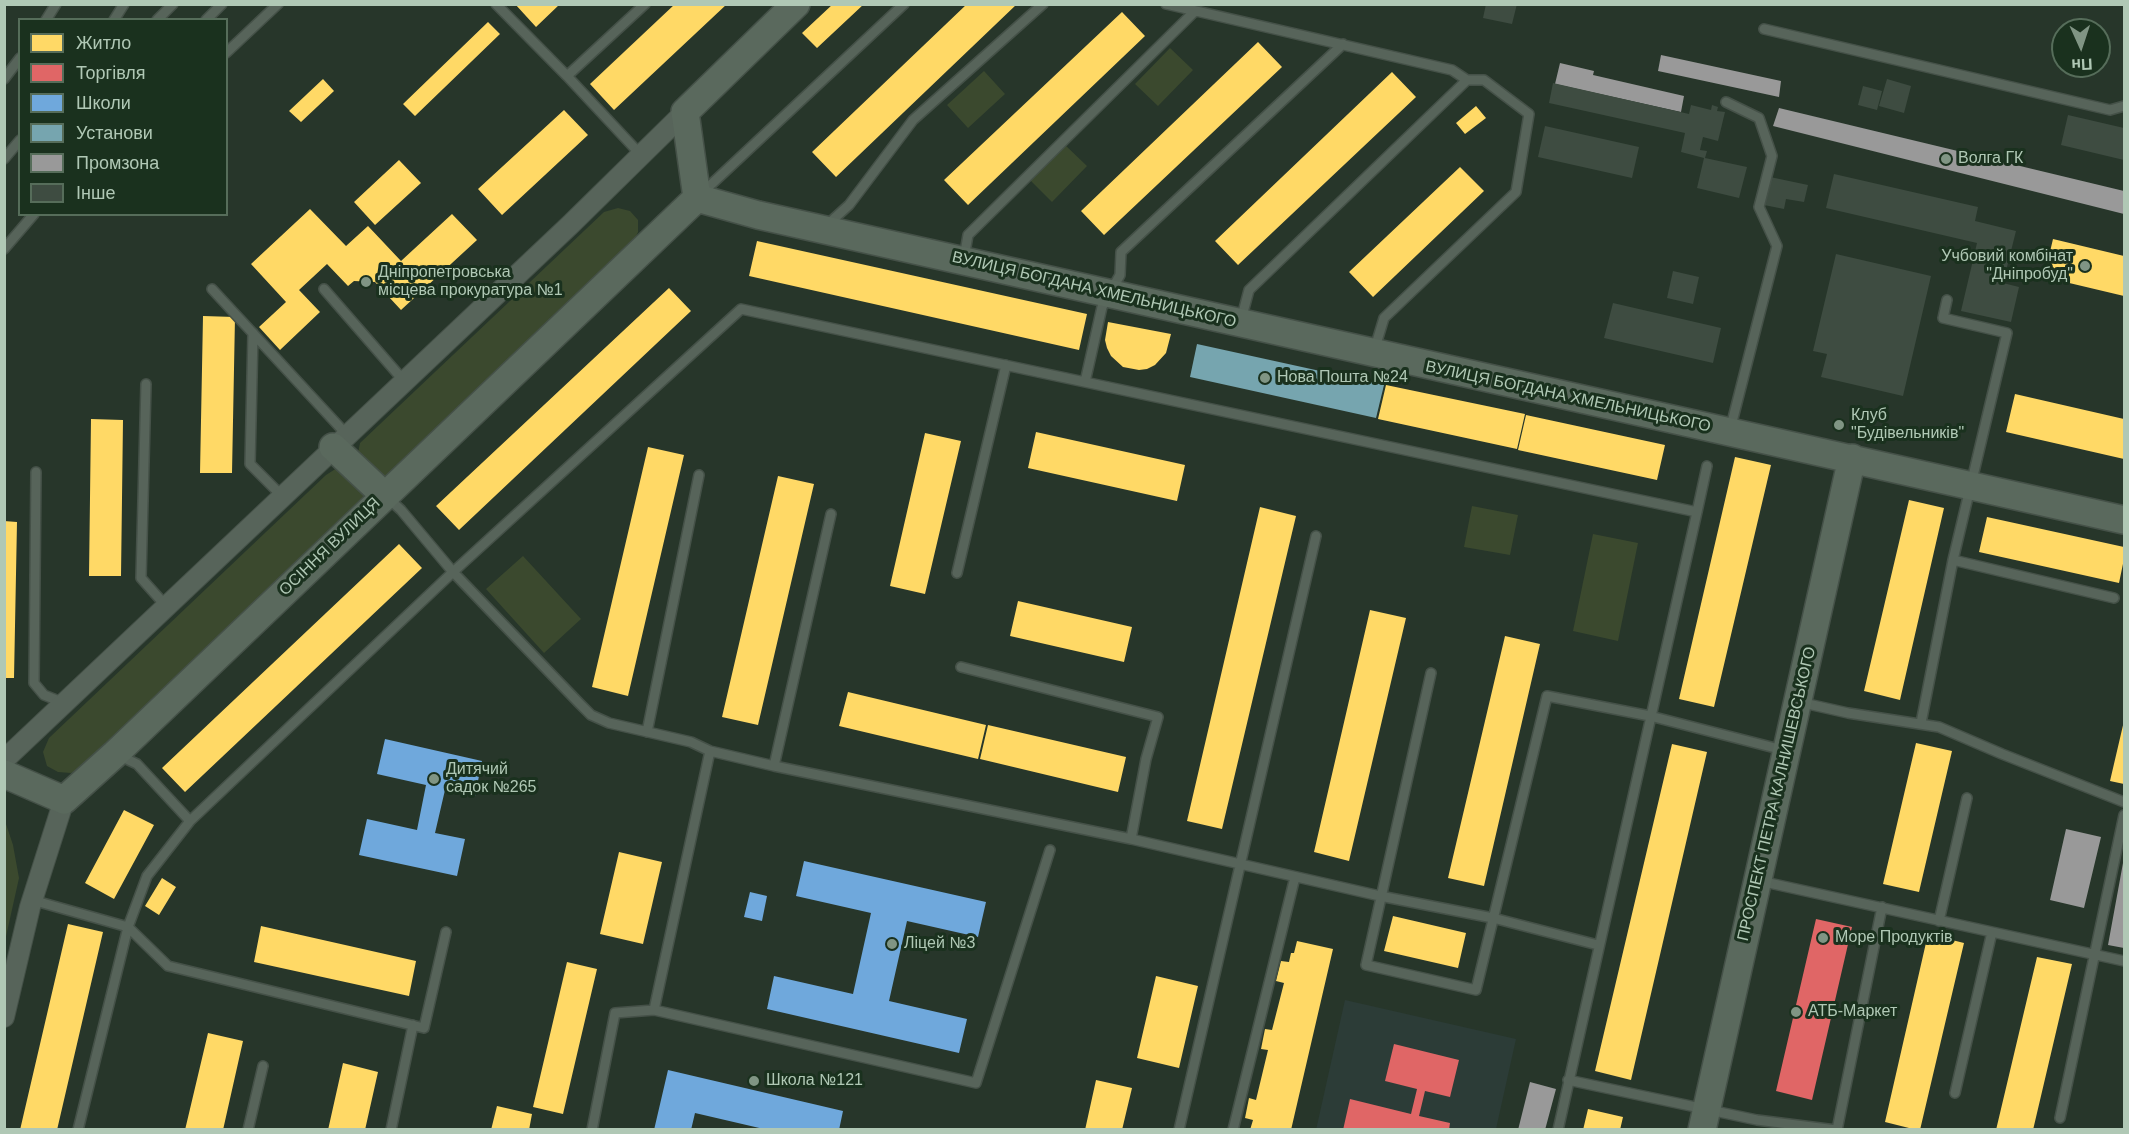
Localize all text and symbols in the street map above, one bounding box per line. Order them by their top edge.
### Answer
legend [18,18,228,216]
north arrow [2051,18,2111,78]
text: Житло [76,33,131,53]
text: Пн [2071,55,2093,74]
text: Торгівля [76,63,146,83]
text: Школи [76,93,131,113]
text: Установи [76,123,153,143]
place label: Волга ГК [1958,149,2023,169]
marker: Волга ГК [1939,152,1953,166]
text: Промзона [76,153,159,173]
text: Інше [76,183,115,203]
place label: Учбовий комбінат "Дніпробуд" [1941,247,2073,285]
street label: ВУЛИЦЯ БОГДАНА ХМЕЛЬНИЦЬКОГО [950,248,1238,332]
marker: Учбовий комбінат "Дніпробуд" [2078,259,2092,273]
place label: Дніпропетровська місцева прокуратура №1 [378,263,563,301]
marker: Дніпропетровська місцева прокуратура №1 [359,275,373,289]
street label: ВУЛИЦЯ БОГДАНА ХМЕЛЬНИЦЬКОГО [1424,357,1712,437]
place label: Нова Пошта №24 [1277,368,1408,388]
marker: Нова Пошта №24 [1258,371,1272,385]
place label: Клуб "Будівельників" [1851,406,1964,444]
marker: Клуб "Будівельників" [1832,418,1846,432]
street label: ОСІННЯ ВУЛИЦЯ [276,494,384,600]
street label: ПРОСПЕКТ ПЕТРА КАЛНИШЕВСЬКОГО [1734,645,1820,943]
place label: Дитячий садок №265 [446,760,536,798]
marker: Дитячий садок №265 [427,772,441,786]
place label: Море Продуктiв [1835,928,1952,948]
marker: Море Продуктiв [1816,931,1830,945]
place label: Ліцей №3 [904,934,975,954]
marker: Ліцей №3 [885,937,899,951]
place label: АТБ-Маркет [1808,1002,1897,1022]
marker: АТБ-Маркет [1789,1005,1803,1019]
place label: Школа №121 [766,1071,863,1091]
marker: Школа №121 [747,1074,761,1088]

